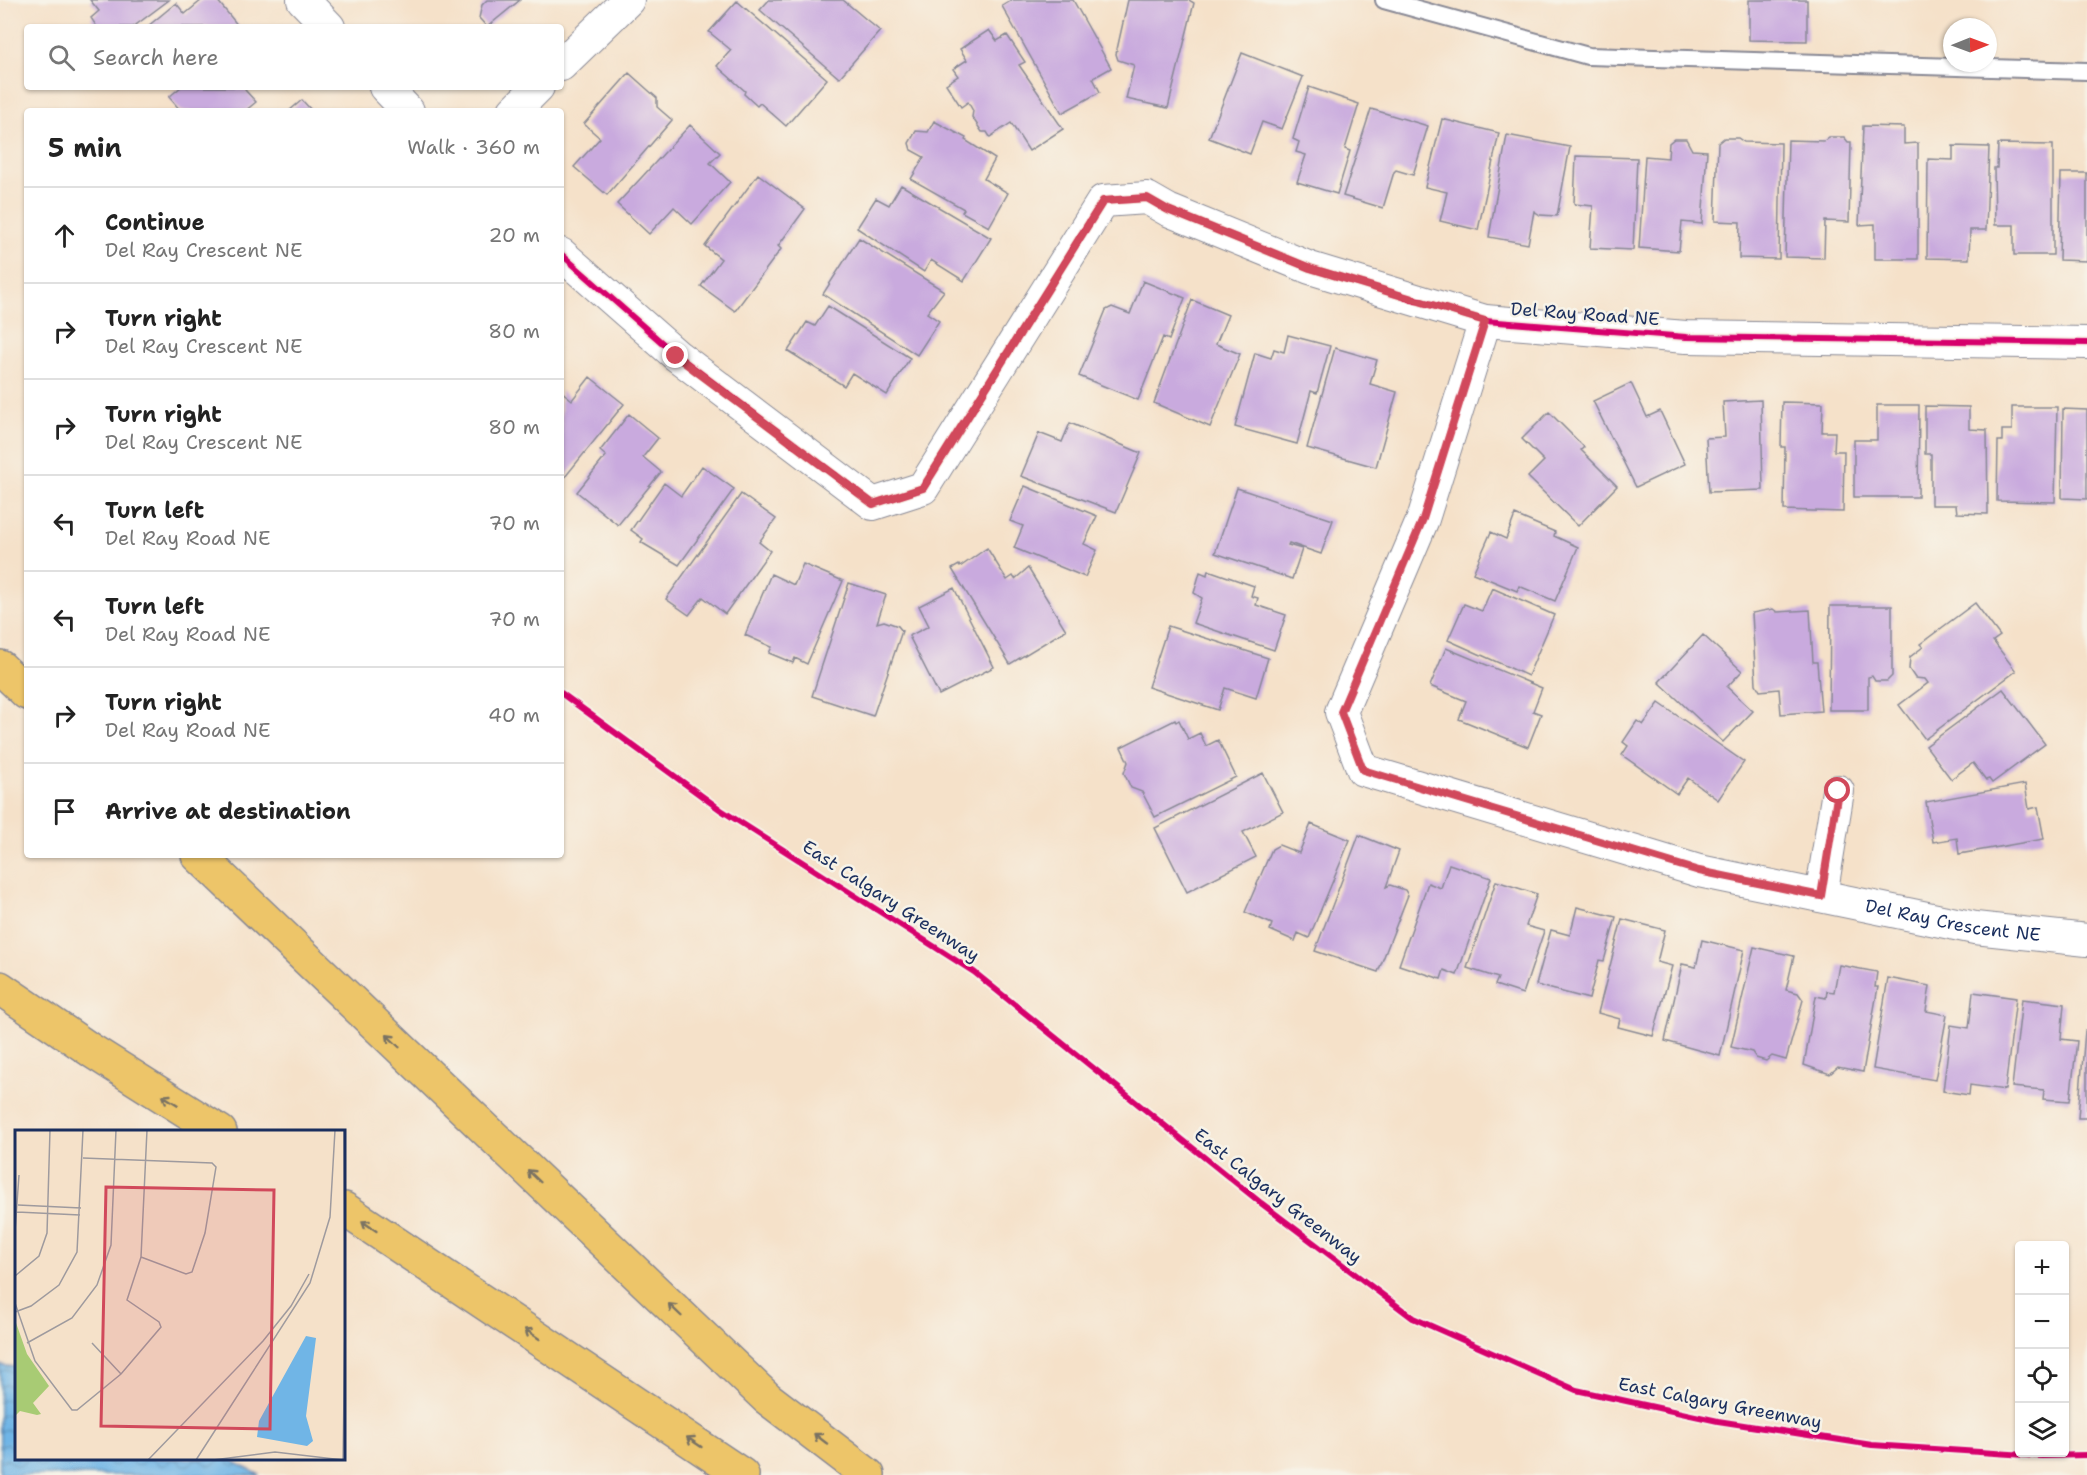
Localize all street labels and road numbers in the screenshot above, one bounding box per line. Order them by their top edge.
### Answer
street label: Del Ray Road NE [1510,297,1660,331]
street label: East Calgary Greenway [798,835,984,967]
street label: Del Ray Crescent NE [1863,894,2042,947]
street label: East Calgary Greenway [1189,1123,1367,1269]
street label: East Calgary Greenway [1616,1372,1824,1434]

